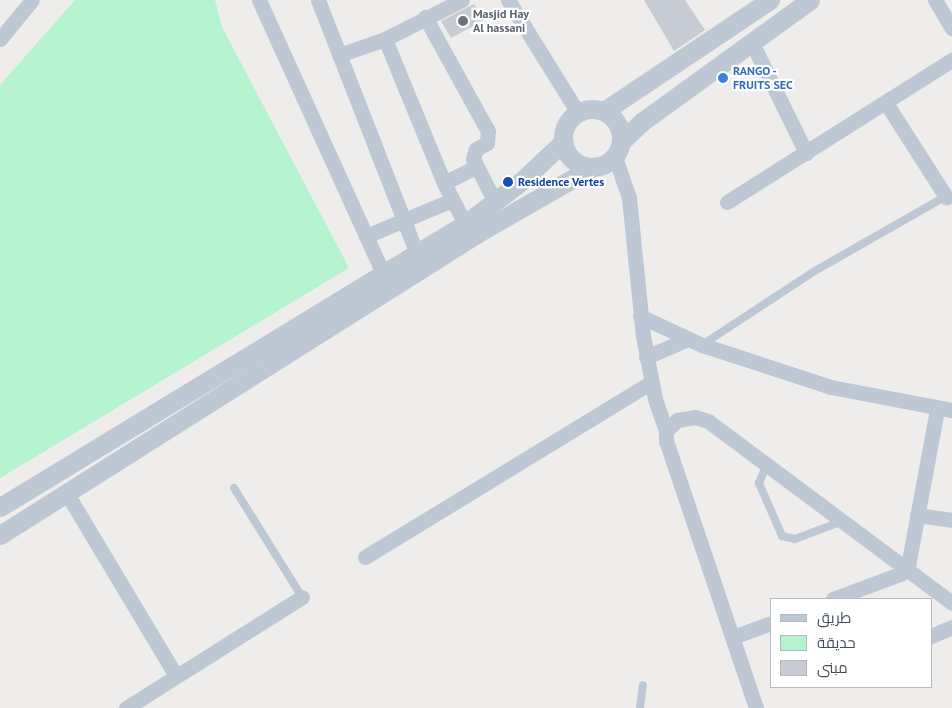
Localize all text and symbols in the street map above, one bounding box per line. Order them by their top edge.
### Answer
place label: Masjid Hay Al hassani [473,7,529,35]
marker: Masjid Hay Al hassani [457,15,469,27]
place label: RANGO - FRUITS SEC [733,64,793,92]
marker: RANGO - FRUITS SEC [717,72,729,84]
place label: Residence Vertes [518,175,605,189]
marker: Residence Vertes [502,176,514,188]
legend [770,598,932,688]
text: طريق [817,608,851,627]
text: حديقة [817,633,856,652]
text: مبنى [817,658,848,677]

